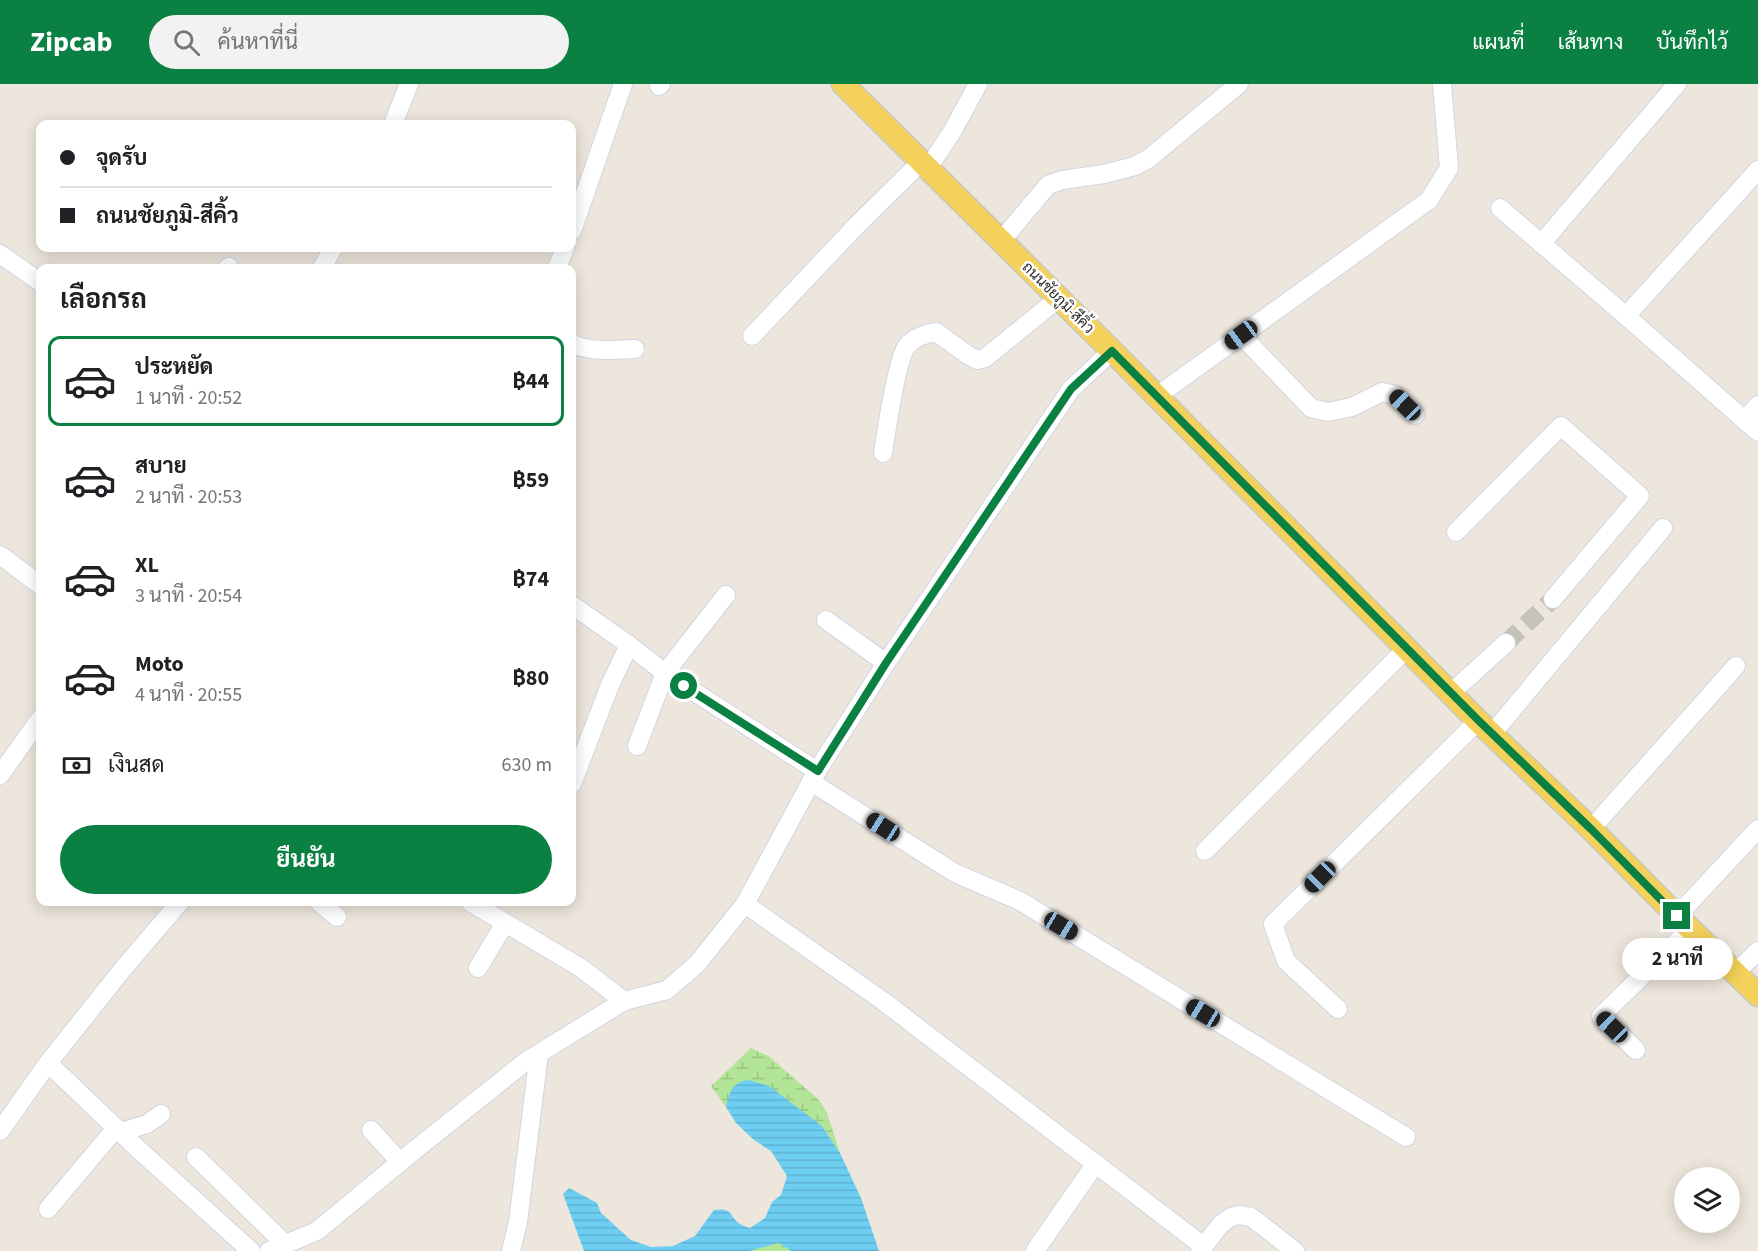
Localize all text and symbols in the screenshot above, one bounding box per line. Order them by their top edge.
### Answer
search box [149,15,569,69]
text: Zipcab [30,22,113,62]
icon: search [170,26,203,59]
text: ค้นหาที่นี่ [218,26,298,58]
text: แผนที่ [1472,27,1525,57]
text: เส้นทาง [1558,27,1623,57]
text: บันทึกไว้ [1656,27,1728,57]
text: จุดรับ [96,142,147,174]
text: ถนนชัยภูมิ-สีคิ้ว [96,200,239,232]
street label: ถนนชัยภูมิ-สีคิ้ว [1017,254,1102,339]
text: เลือกรถ [60,280,147,319]
car [1221,317,1261,353]
text: ประหยัด [135,351,213,383]
icon: car [63,354,117,408]
text: ฿44 [513,365,549,397]
text: 1 นาที · 20:52 [135,384,242,412]
car [1386,386,1424,424]
text: สบาย [135,450,187,482]
icon: car [63,453,117,507]
text: ฿59 [513,464,549,496]
text: 2 นาที · 20:53 [135,483,242,511]
text: XL [135,549,159,581]
icon: car [63,552,117,606]
text: ฿74 [513,563,549,595]
text: 3 นาที · 20:54 [135,582,242,610]
text: Moto [135,648,184,680]
icon: car [63,651,117,705]
text: ฿80 [513,662,549,694]
route start [670,672,697,699]
text: 4 นาที · 20:55 [135,681,242,709]
icon: cash [60,749,93,782]
text: เงินสด [108,749,165,781]
text: 630 m [502,751,552,779]
car [863,810,903,844]
button: ยืนยัน [60,825,552,894]
car [1301,858,1339,896]
route end [1663,902,1690,929]
car [1041,909,1081,943]
callout: 2 นาที [1622,937,1732,979]
text: 2 นาที [1652,945,1703,973]
car [1183,996,1223,1030]
car [1593,1008,1631,1046]
map controls [1674,1167,1740,1233]
button: layers [1674,1167,1740,1233]

